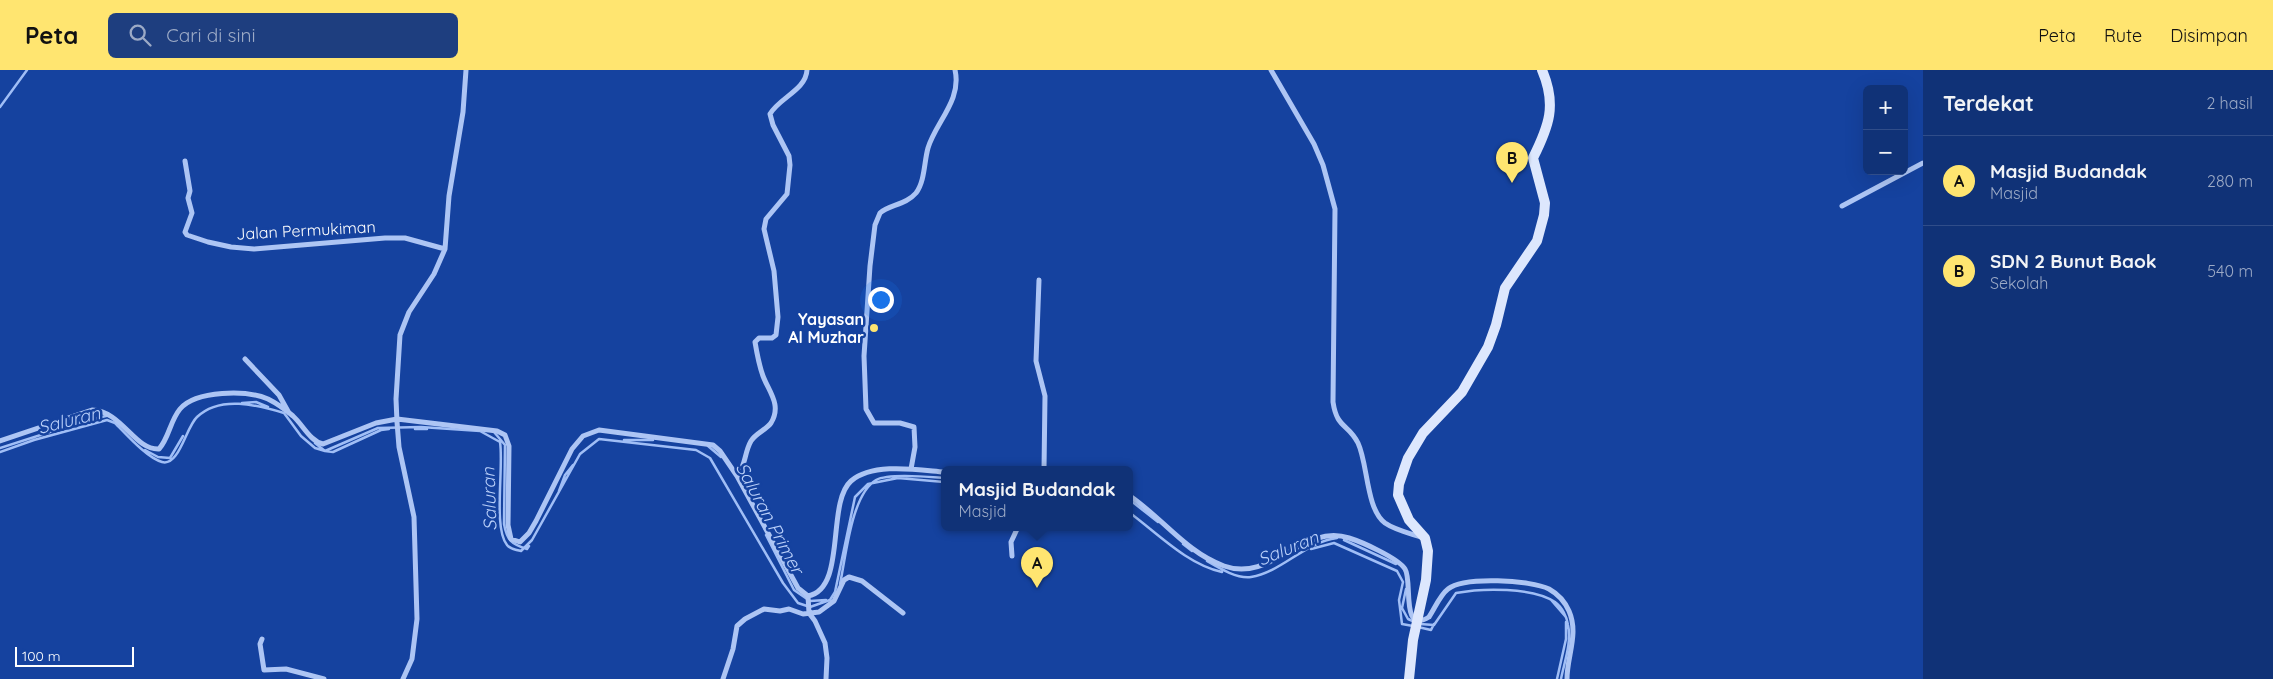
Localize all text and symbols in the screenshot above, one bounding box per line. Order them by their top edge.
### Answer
search box [108,13,458,58]
text: Peta [25,20,78,50]
icon: search [126,21,154,49]
text: Cari di sini [166,23,256,47]
text: Peta [2038,24,2076,47]
text: Rute [2104,24,2142,47]
text: Disimpan [2170,24,2248,47]
map controls [1863,85,1908,175]
button: + [1863,85,1908,130]
text: Terdekat [1943,90,2034,116]
text: 2 hasil [2206,93,2253,113]
button: − [1863,130,1908,175]
pin: B [1496,142,1528,183]
text: Masjid Budandak [1990,159,2147,183]
text: A [1954,171,1964,191]
text: 280 m [2207,171,2253,191]
text: Masjid [1990,183,2038,203]
street label: Jalan Permukiman [236,216,376,244]
text: SDN 2 Bunut Baok [1990,249,2157,273]
text: B [1954,261,1964,281]
text: 540 m [2207,261,2253,281]
text: Sekolah [1990,273,2048,293]
your location [868,287,894,313]
place label: Yayasan Al Muzhar [788,309,864,347]
marker: Yayasan Al Muzhar [868,322,880,334]
water label: Saluran [35,401,103,439]
water label: Saluran Primer [731,458,810,580]
water label: Saluran [476,466,502,531]
popup [941,466,1133,531]
text: Masjid Budandak [958,477,1116,501]
text: Masjid [958,501,1006,521]
water label: Saluran [1254,525,1322,571]
pin: A [1021,547,1053,588]
scale bar [15,644,134,667]
text: 100 m [22,647,60,665]

